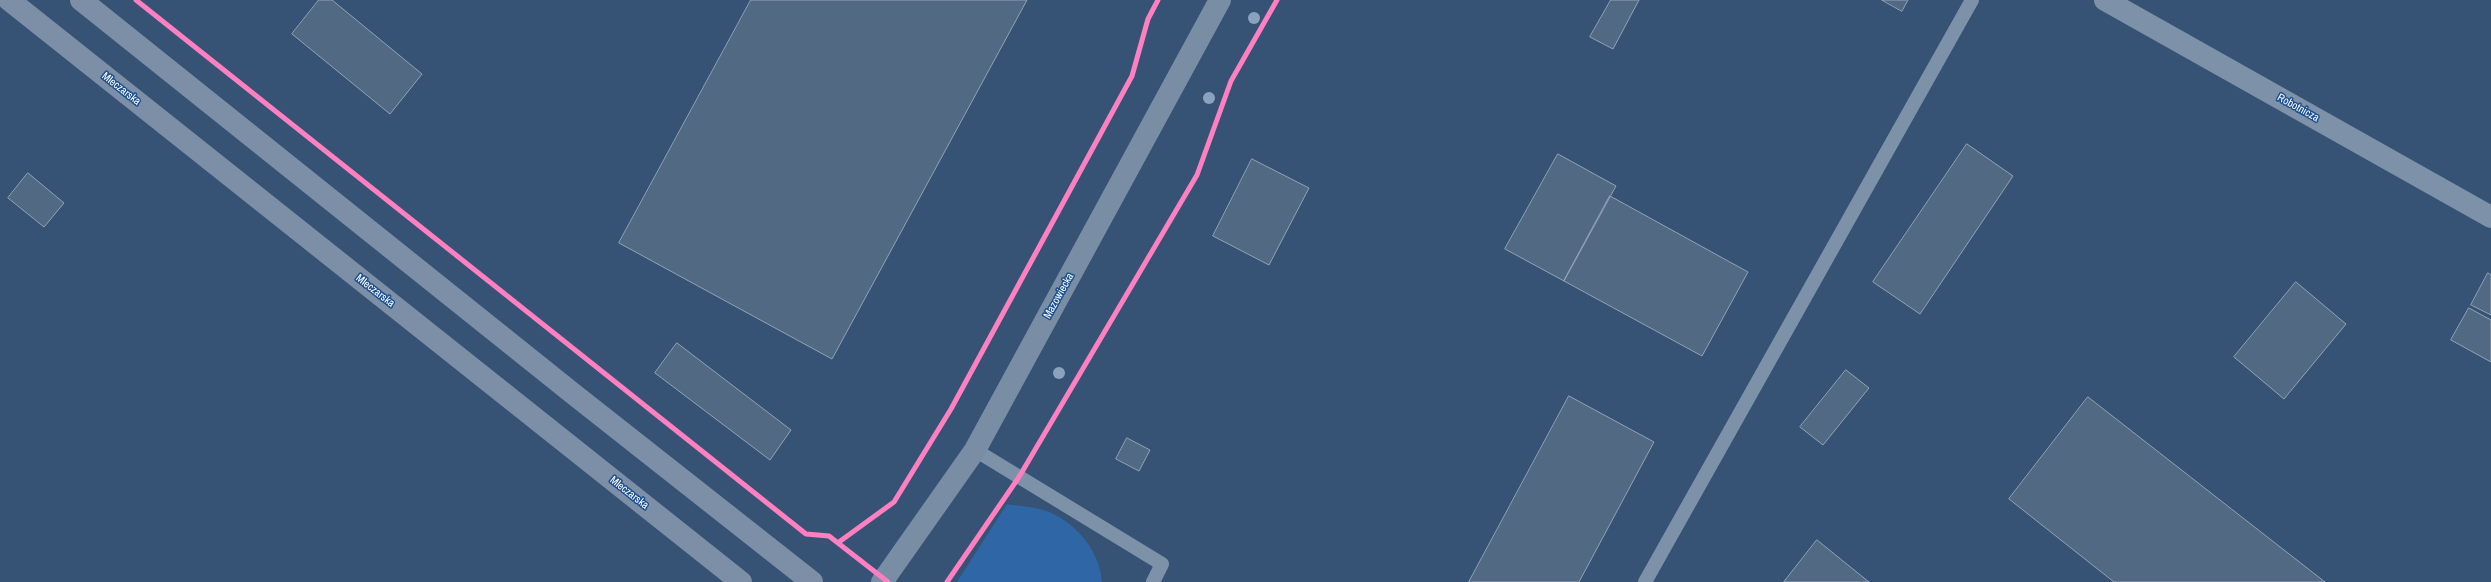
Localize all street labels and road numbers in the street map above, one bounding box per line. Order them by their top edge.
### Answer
street label: Mleczarska [99,70,143,108]
street label: Robotnicza [2275,91,2321,125]
street label: Mazowiecka [1041,271,1077,321]
street label: Mleczarska [353,272,397,310]
street label: Mleczarska [607,474,651,512]

